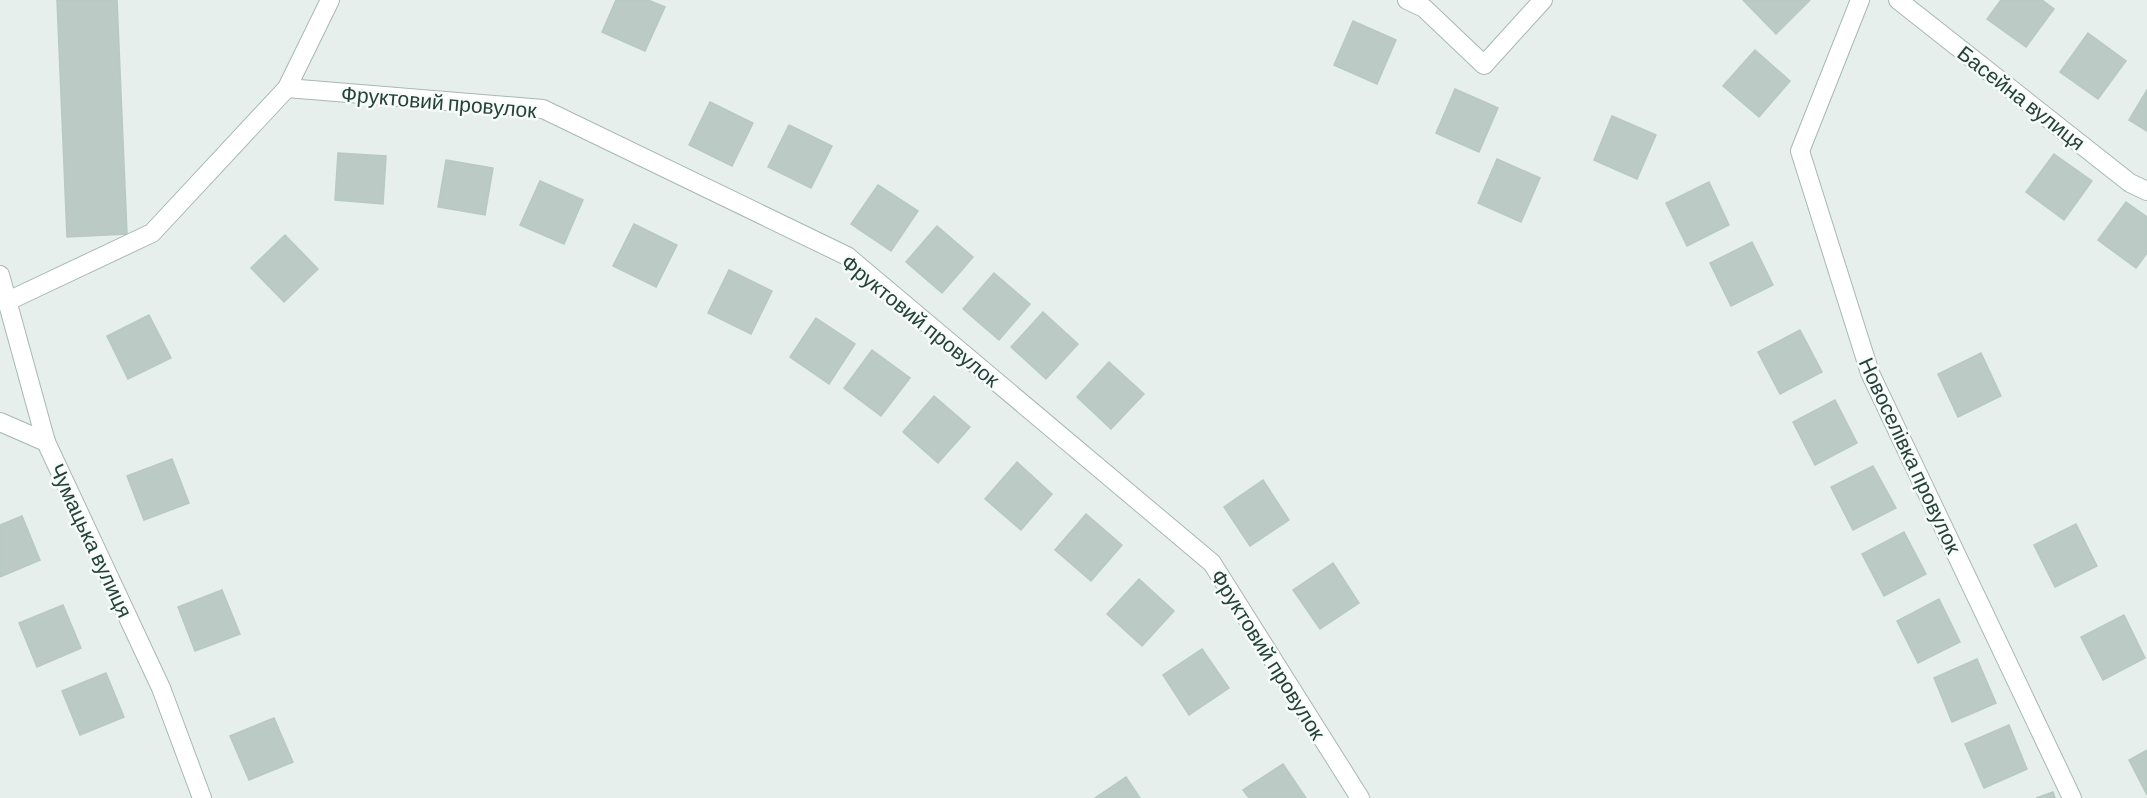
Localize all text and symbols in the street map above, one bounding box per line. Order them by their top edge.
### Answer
street label: Басейна вулиця [1953,39,2091,155]
street label: Фруктовий провулок [340,80,539,122]
street label: Фруктовий провулок [837,249,1006,392]
street label: Новоселівка провулок [1855,353,1968,558]
street label: Чумацька вулиця [45,459,139,621]
street label: Фруктовий провулок [1206,564,1332,744]

